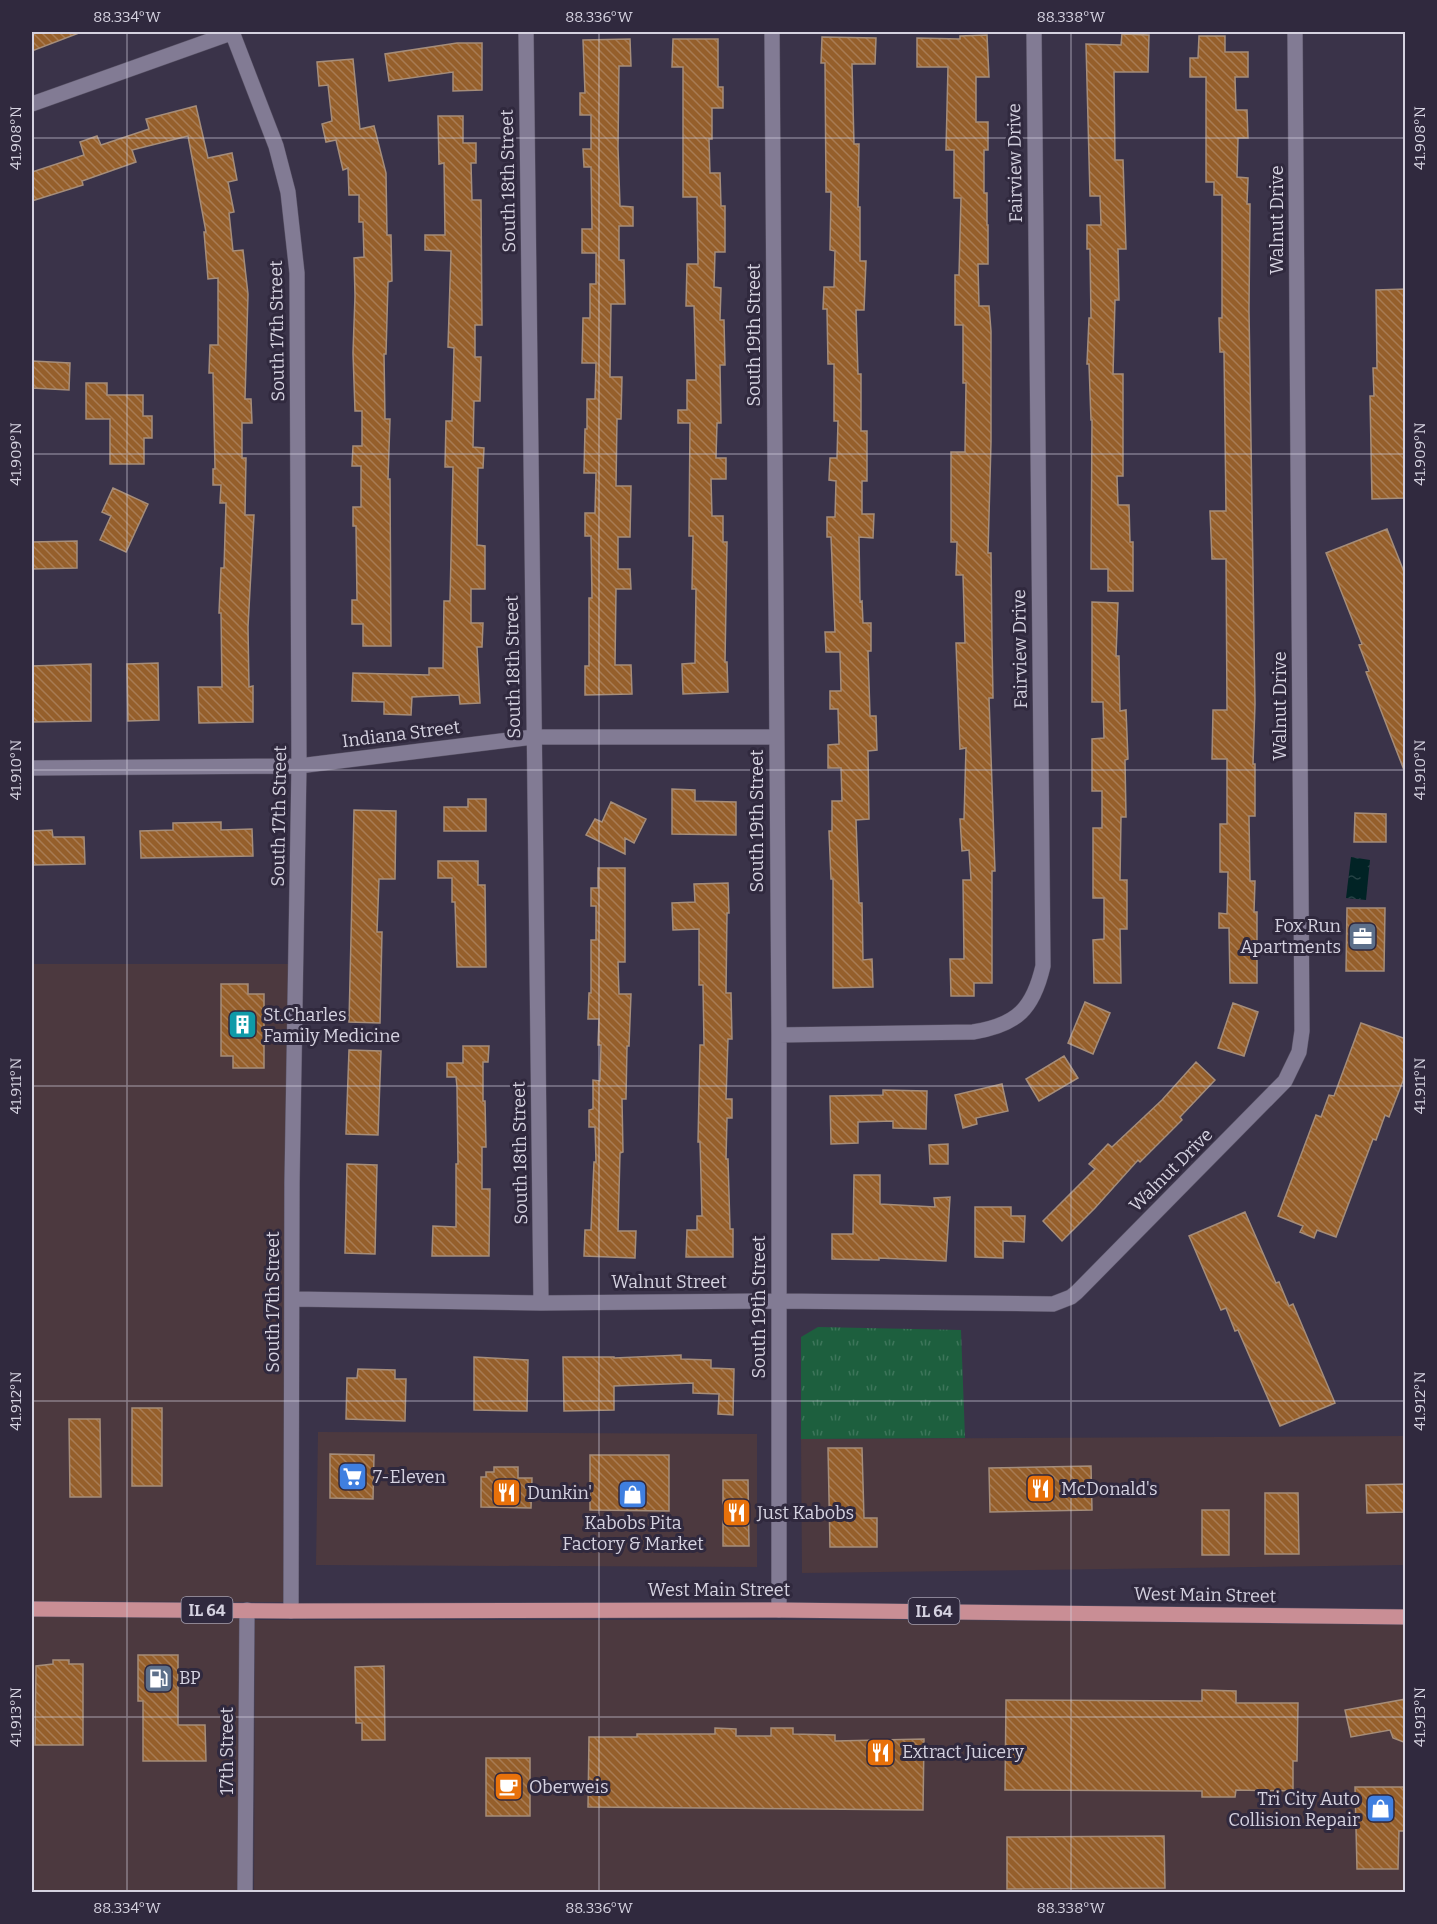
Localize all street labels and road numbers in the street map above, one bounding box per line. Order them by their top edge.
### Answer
street label: Fairview Drive [1003,103,1027,223]
street label: South 18th Street [496,109,520,253]
street label: Walnut Drive [1266,166,1288,274]
street label: South 17th Street [265,260,289,402]
street label: South 19th Street [743,263,765,407]
street label: Fairview Drive [1008,589,1032,709]
street label: South 18th Street [501,595,525,739]
street label: Walnut Drive [1269,652,1291,760]
street label: Indiana Street [341,716,462,752]
street label: South 17th Street [267,745,291,887]
street label: South 19th Street [746,749,768,893]
street label: South 18th Street [508,1081,532,1225]
street label: Walnut Drive [1125,1124,1217,1216]
street label: South 17th Street [262,1231,284,1373]
street label: South 19th Street [748,1235,770,1379]
street label: Walnut Street [611,1271,727,1293]
street label: West Main Street [648,1579,791,1601]
street label: West Main Street [1134,1583,1277,1607]
road number: IL 64 [182,1597,232,1623]
road number: IL 64 [908,1598,960,1624]
street label: 17th Street [216,1706,238,1795]

